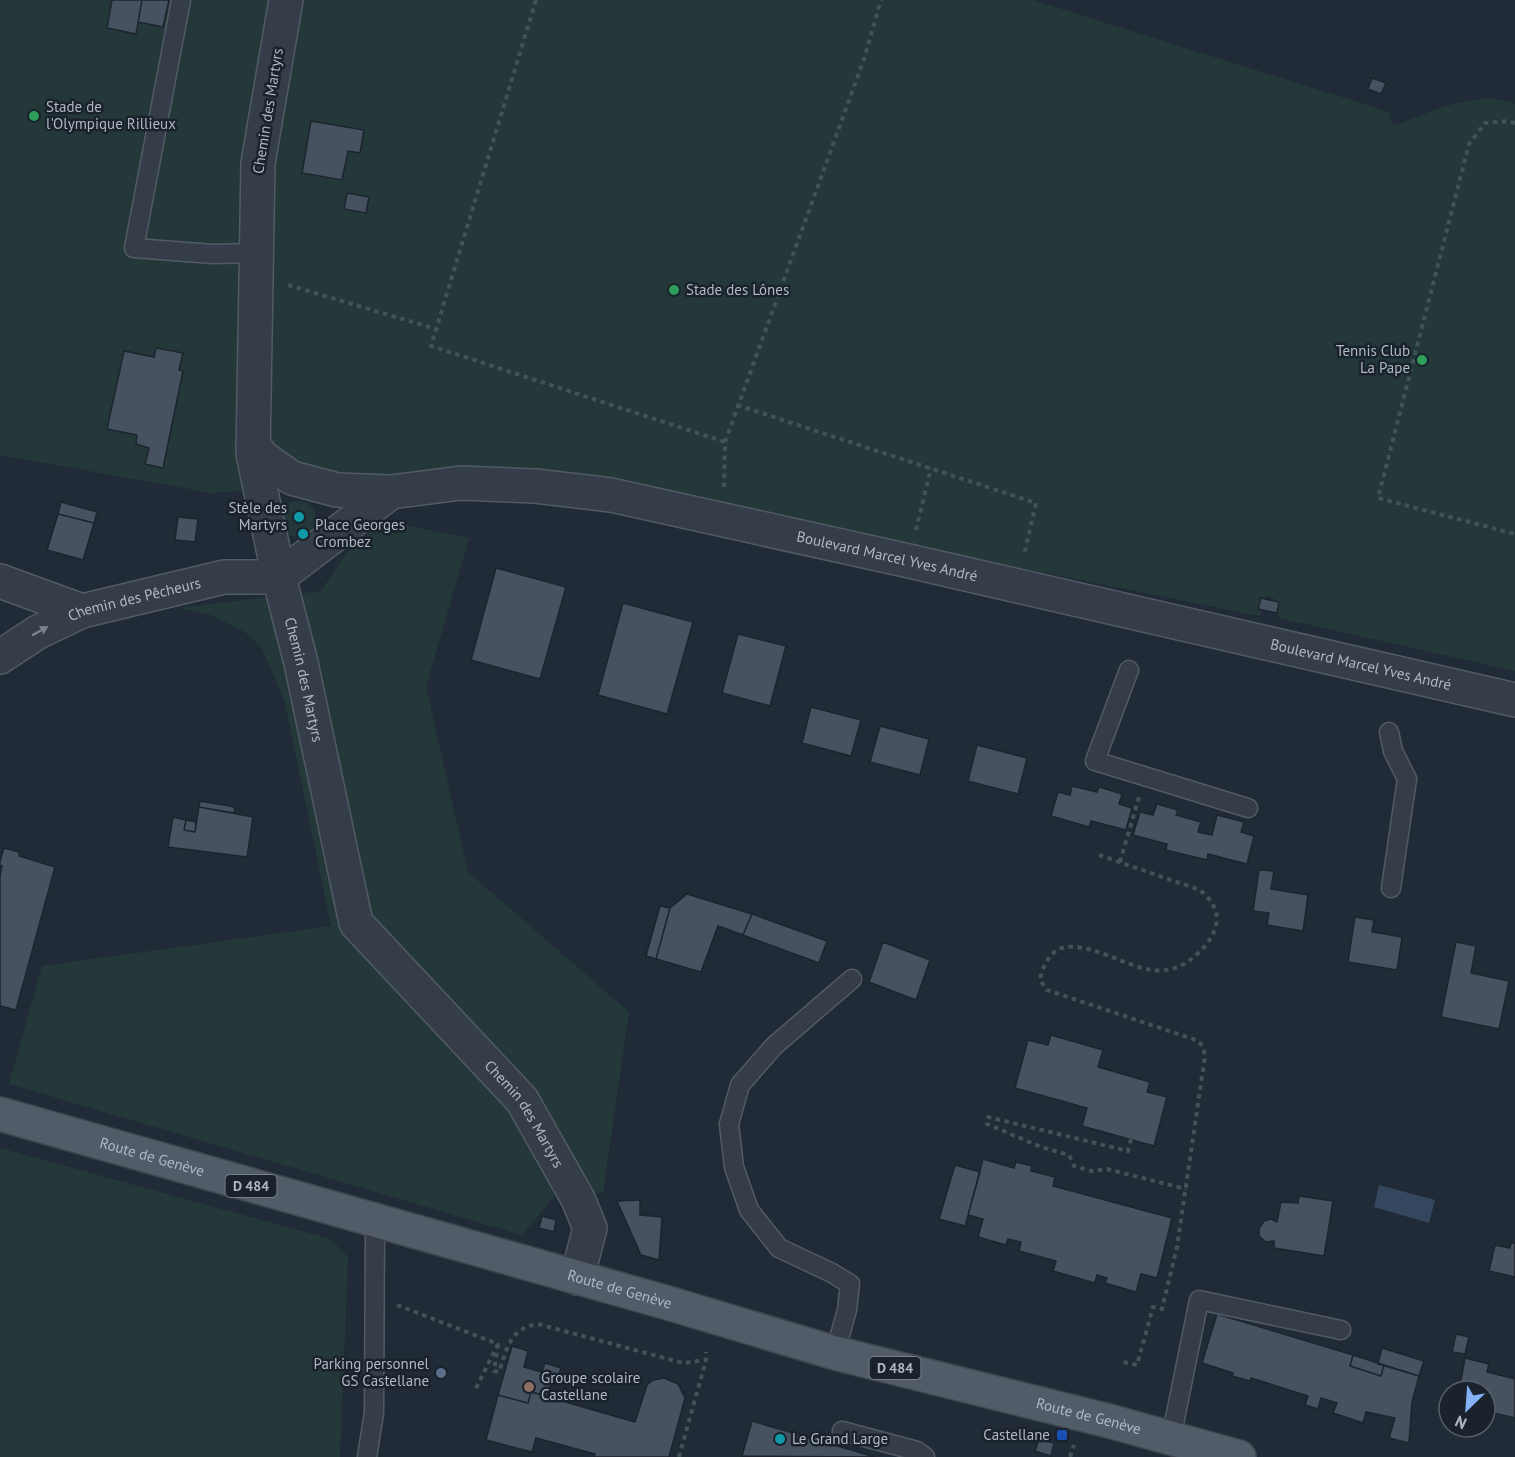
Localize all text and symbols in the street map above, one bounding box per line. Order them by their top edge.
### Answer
street label: Chemin des Martyrs [248,47,287,175]
place label: Stade de l'Olympique Rillieux [46,97,176,133]
marker: Stade de l'Olympique Rillieux [27,109,41,123]
place label: Stade des Lônes [686,280,789,299]
marker: Stade des Lônes [667,283,681,297]
place label: Tennis Club La Pape [1336,341,1410,377]
marker: Tennis Club La Pape [1415,353,1429,367]
place label: Stèle des Martyrs [228,498,287,534]
marker: Stèle des Martyrs [292,510,306,524]
place label: Place Georges Crombez [315,515,405,551]
street label: Boulevard Marcel Yves André [795,526,980,585]
marker: Place Georges Crombez [296,527,310,541]
street label: Chemin des Pêcheurs [65,573,203,625]
street label: Chemin des Martyrs [281,615,327,744]
one-way arrow [31,626,48,636]
street label: Boulevard Marcel Yves André [1269,634,1453,694]
street label: Chemin des Martyrs [481,1056,568,1171]
street label: Route de Genève [98,1133,207,1180]
road number: D 484 [226,1175,276,1197]
street label: Route de Genève [565,1265,674,1313]
place label: Parking personnel GS Castellane [314,1354,430,1390]
road number: D 484 [870,1357,920,1379]
marker: Parking personnel GS Castellane [434,1366,448,1380]
place label: Groupe scolaire Castellane [541,1368,640,1404]
north arrow [1437,1379,1497,1439]
marker: Groupe scolaire Castellane [522,1380,536,1394]
street label: Route de Genève [1034,1393,1143,1438]
text: N [1452,1411,1470,1434]
place label: Castellane [983,1425,1050,1444]
marker: Castellane [1055,1428,1069,1442]
place label: Le Grand Large [792,1429,888,1448]
marker: Le Grand Large [773,1432,787,1446]

